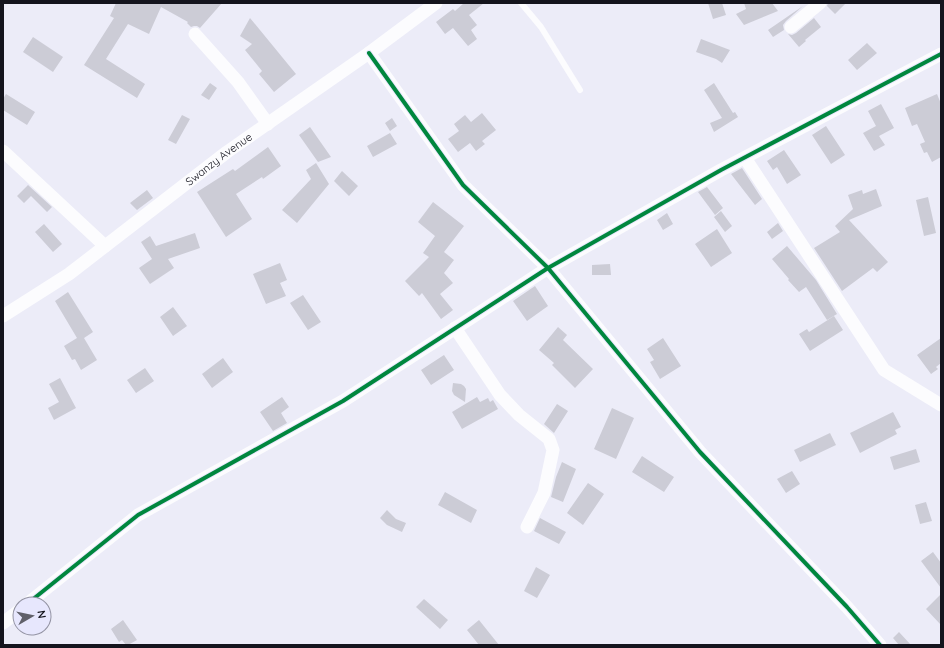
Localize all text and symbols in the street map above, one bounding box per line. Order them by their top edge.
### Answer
street label: Swanzy Avenue [183,130,255,189]
north arrow [12,596,52,636]
text: N [34,609,49,620]

